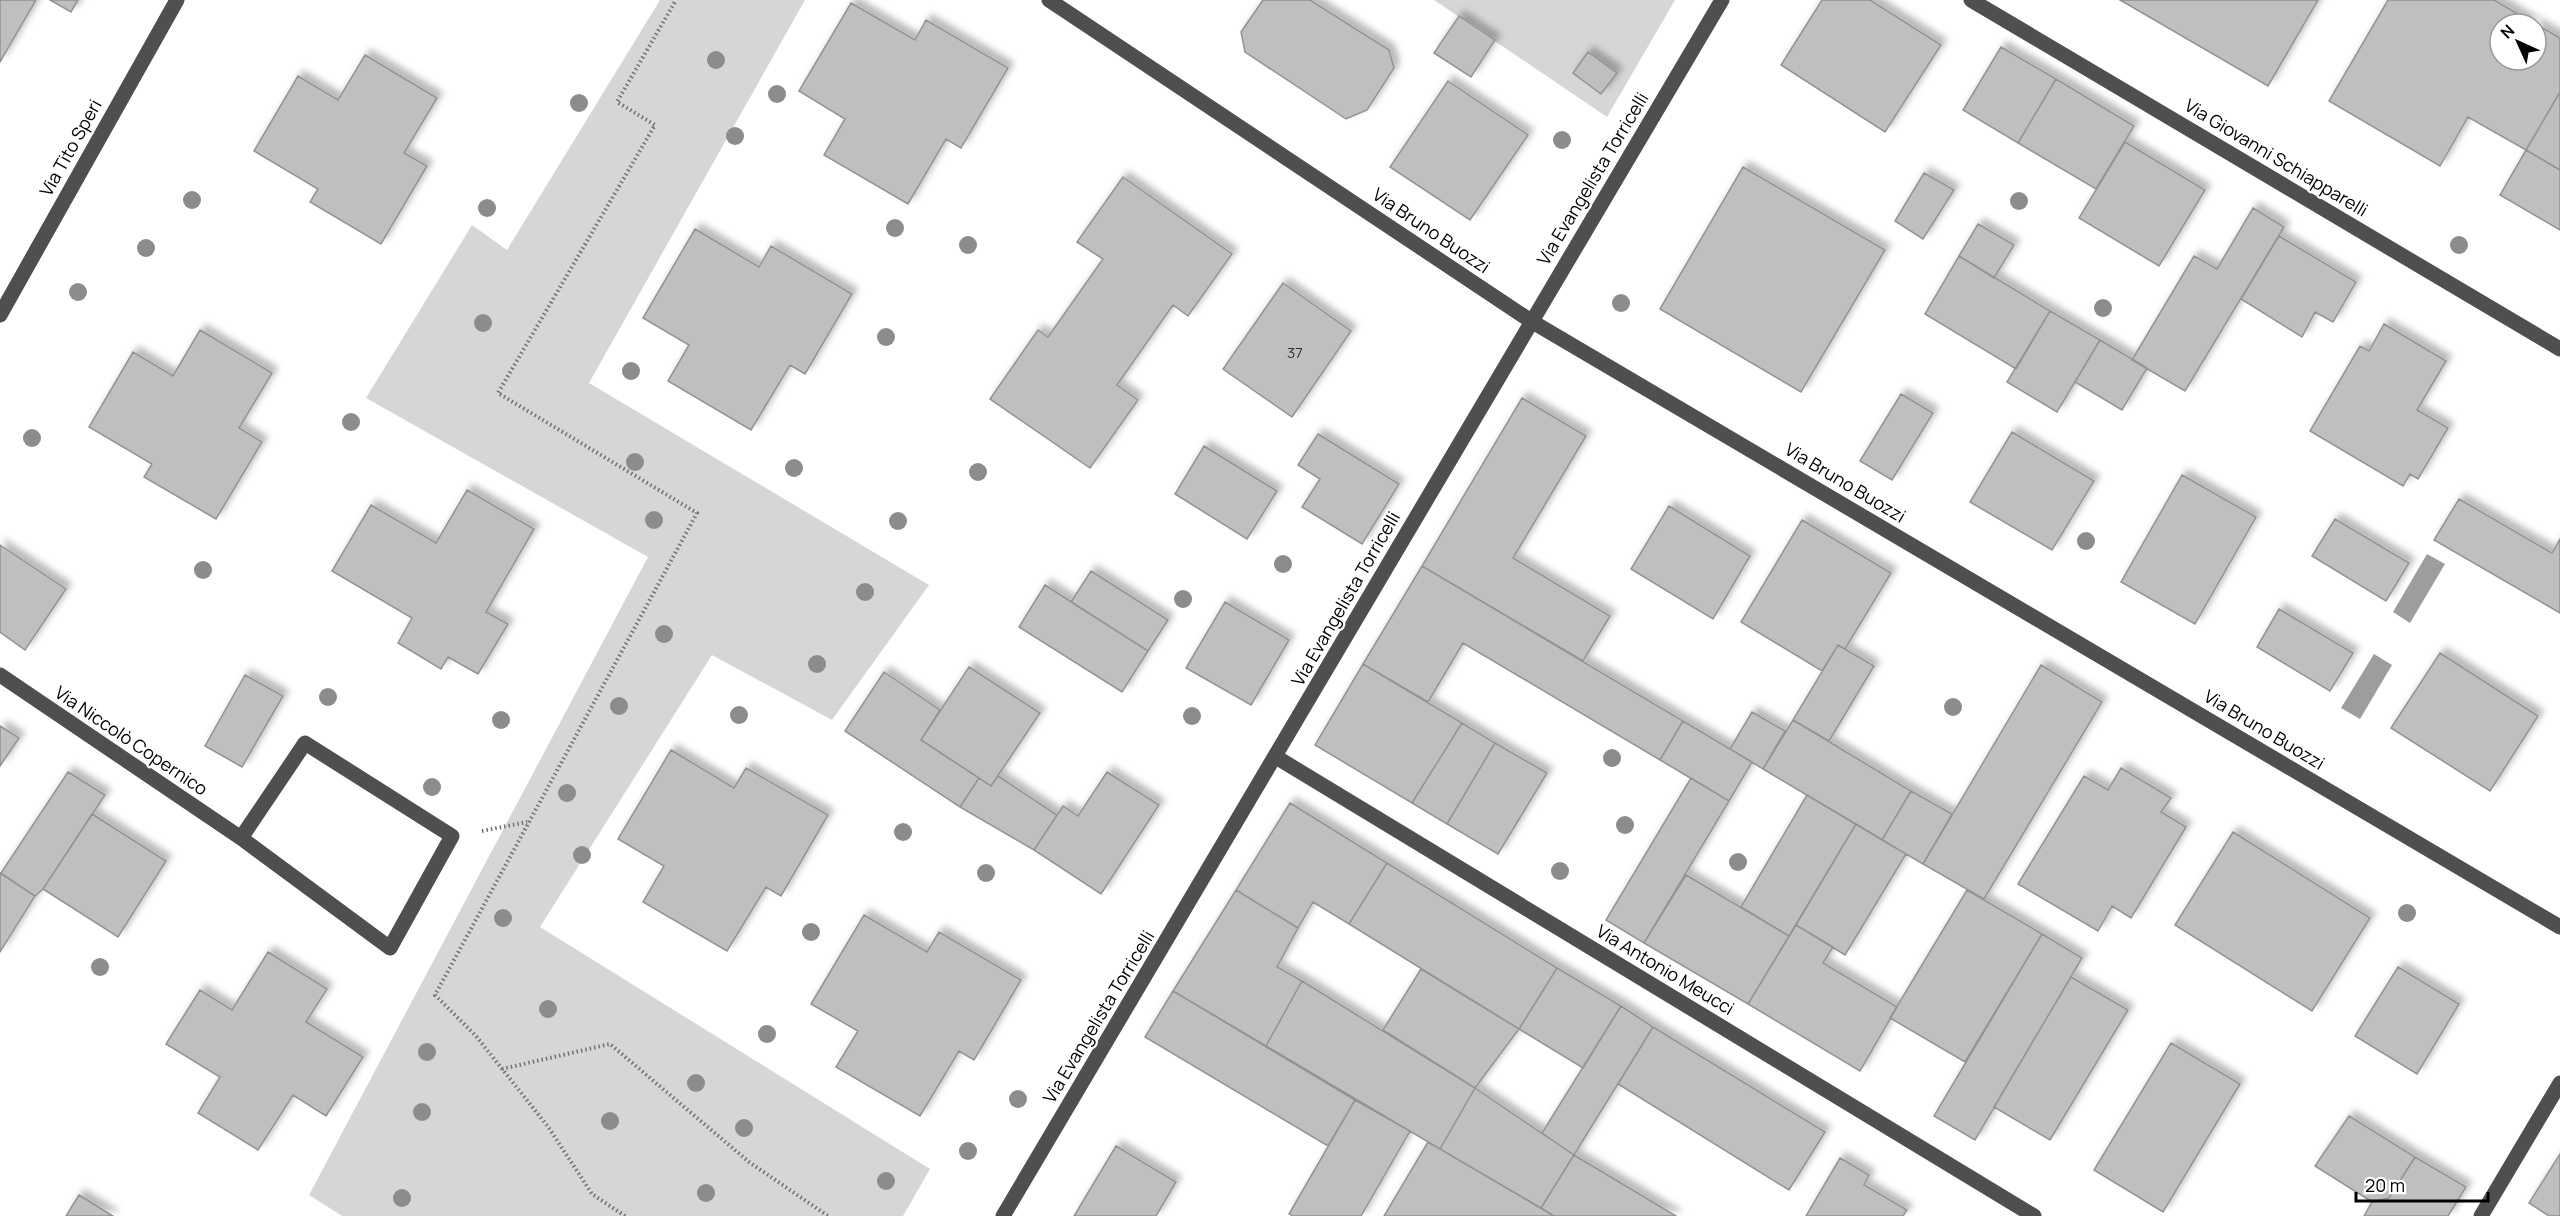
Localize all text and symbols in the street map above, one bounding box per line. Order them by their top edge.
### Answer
north arrow [2488,12,2548,72]
text: N [2496,20,2519,43]
street label: Via Evangelista Torricelli [1531,88,1653,269]
street label: Via Giovanni Schiapparelli [2180,93,2373,222]
street label: Via Tito Speri [34,95,107,200]
street label: Via Bruno Buozzi [1368,182,1495,278]
house number: 37 [1287,342,1303,363]
street label: Via Bruno Buozzi [1781,437,1910,528]
street label: Via Evangelista Torricelli [1285,507,1405,690]
street label: Via Niccolò Copernico [50,680,213,800]
street label: Via Bruno Buozzi [2200,684,2329,775]
street label: Via Antonio Meucci [1592,918,1739,1020]
street label: Via Evangelista Torricelli [1037,926,1159,1107]
scale bar [2356,1165,2488,1203]
text: 20 m [2365,1173,2405,1197]

